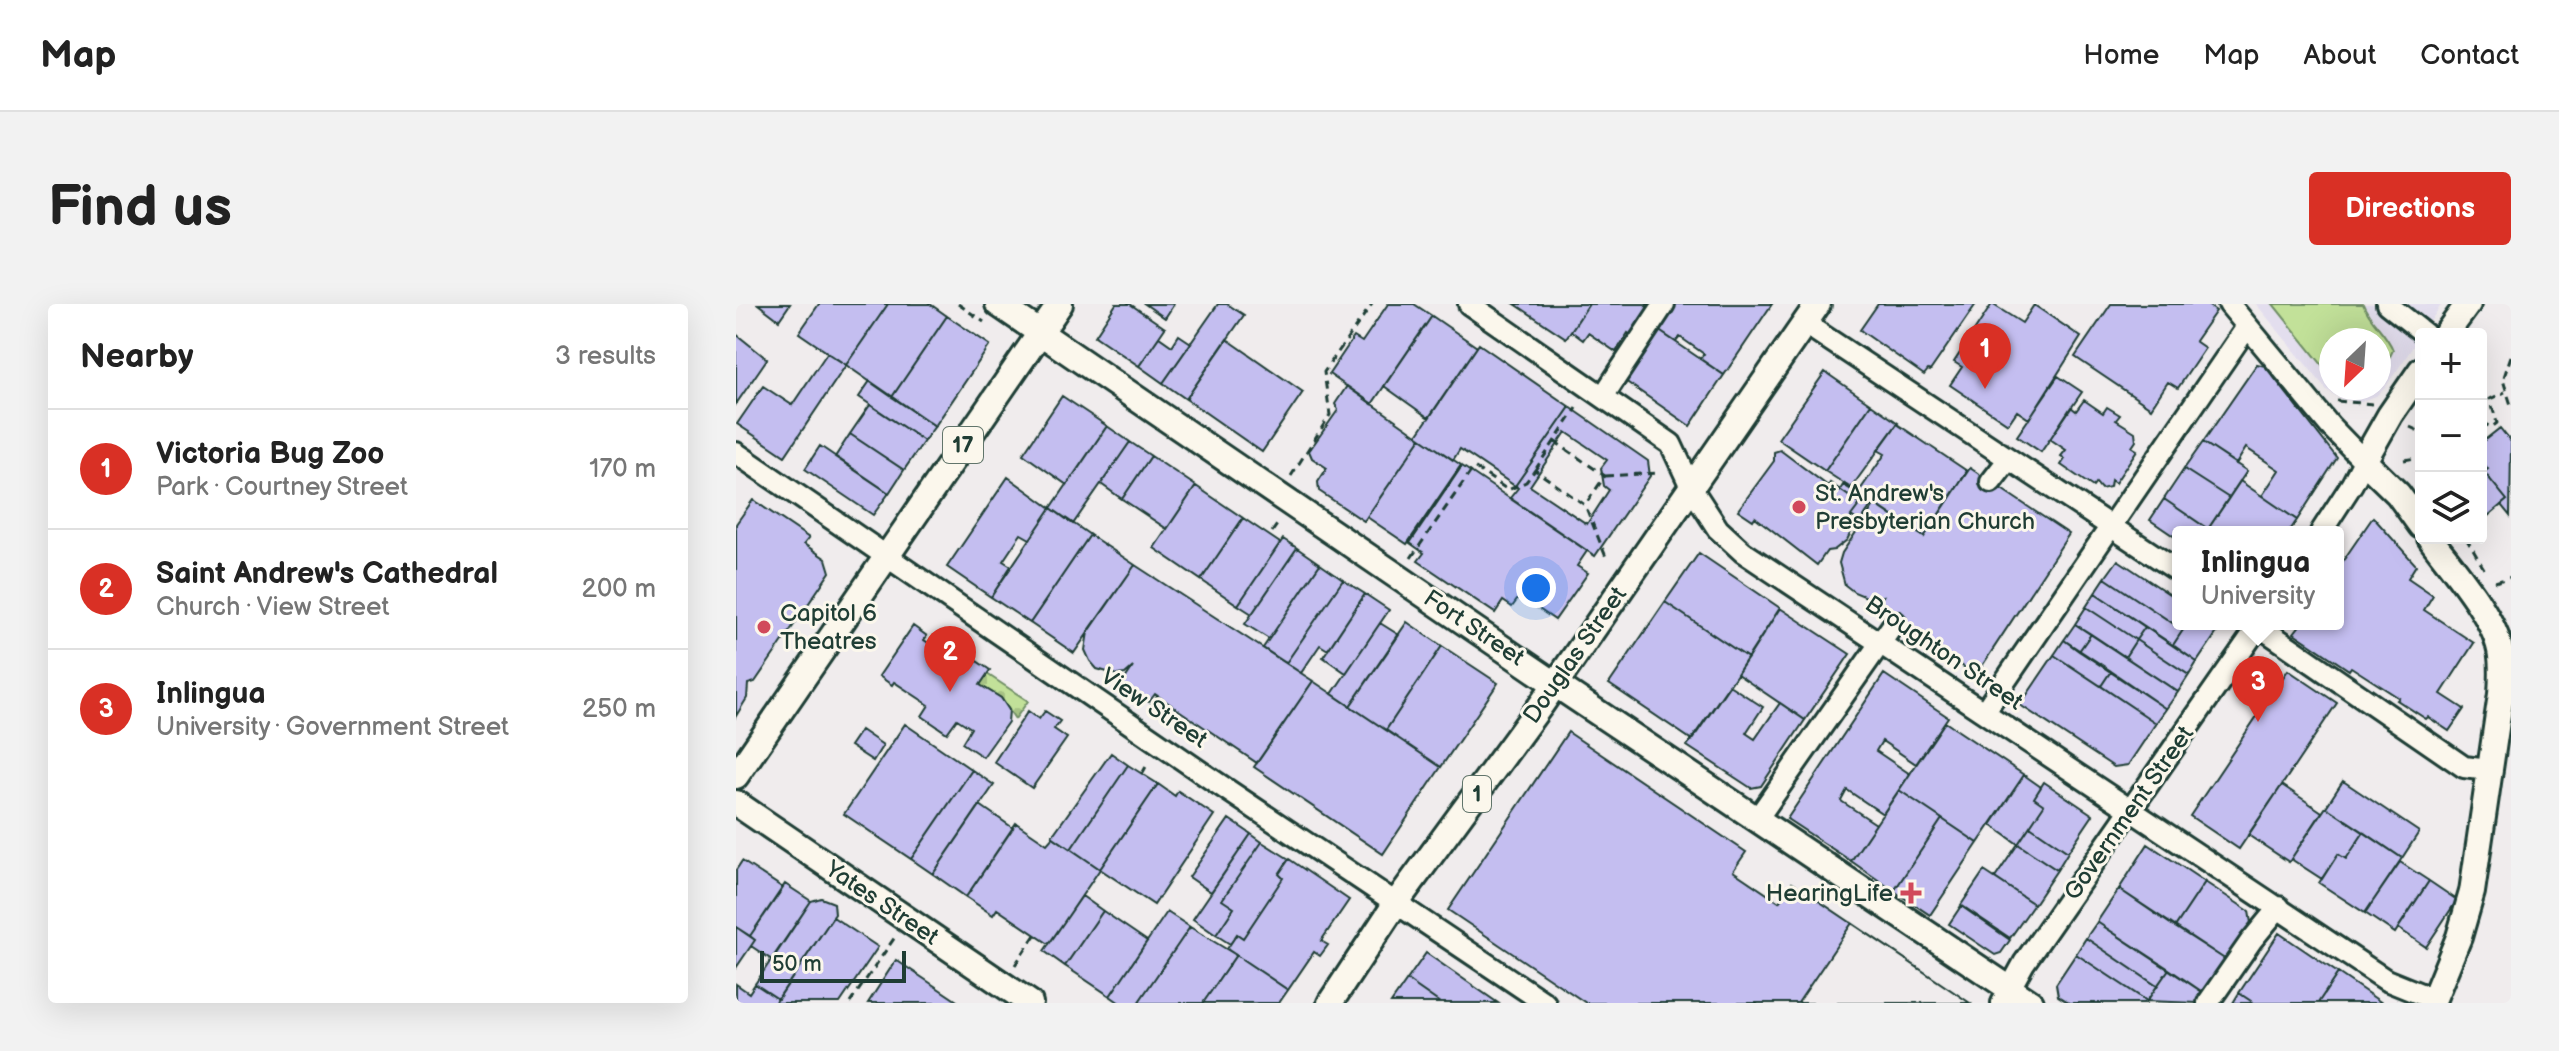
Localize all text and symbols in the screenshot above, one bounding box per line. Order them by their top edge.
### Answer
text: Map [40,33,116,78]
text: Home [2083,39,2159,72]
text: Map [2203,39,2260,72]
text: About [2304,39,2376,72]
text: Contact [2420,39,2519,72]
button: Directions [2309,172,2511,245]
text: Find us [48,175,232,242]
pin: 1 [1959,323,2011,389]
north arrow [2319,328,2391,400]
map controls [2415,328,2487,544]
button: + [2415,328,2487,400]
text: Nearby [80,336,194,377]
text: 3 results [555,341,656,372]
button: − [2415,400,2487,472]
road number: 17 [943,427,983,463]
text: Victoria Bug Zoo [156,436,384,472]
text: 1 [101,454,111,485]
text: 170 m [589,454,656,485]
text: Park · Courtney Street [156,472,408,503]
button: layers [2415,472,2487,544]
place label: St. Andrew's Presbyterian Church [1815,479,2035,536]
marker: St. Andrew's Presbyterian Church [1790,498,1808,516]
popup [2172,526,2344,630]
text: Inlingua [2201,545,2310,581]
text: Saint Andrew's Cathedral [156,556,498,592]
your location [1516,568,1556,608]
text: 2 [98,574,114,605]
text: 200 m [582,574,656,605]
street label: Douglas Street [1517,581,1633,729]
text: University [2201,581,2315,612]
street label: Fort Street [1418,584,1530,673]
street label: Broughton Street [1860,589,2029,717]
text: Church · View Street [156,592,389,623]
place label: Capitol 6 Theatres [780,599,877,656]
marker: Capitol 6 Theatres [755,618,773,636]
pin: 2 [924,626,976,692]
pin: 3 [2232,656,2284,722]
street label: View Street [1095,662,1213,755]
text: Inlingua [156,676,266,712]
text: 3 [98,694,114,725]
text: 250 m [582,694,656,725]
text: University · Government Street [156,712,509,743]
street label: Government Street [2058,720,2200,906]
road number: 1 [1463,776,1491,812]
street label: Yates Street [819,854,945,952]
place label: HearingLife [1766,879,1893,908]
marker: HearingLife [1900,882,1922,904]
scale bar [760,947,906,983]
text: 50 m [772,951,822,978]

